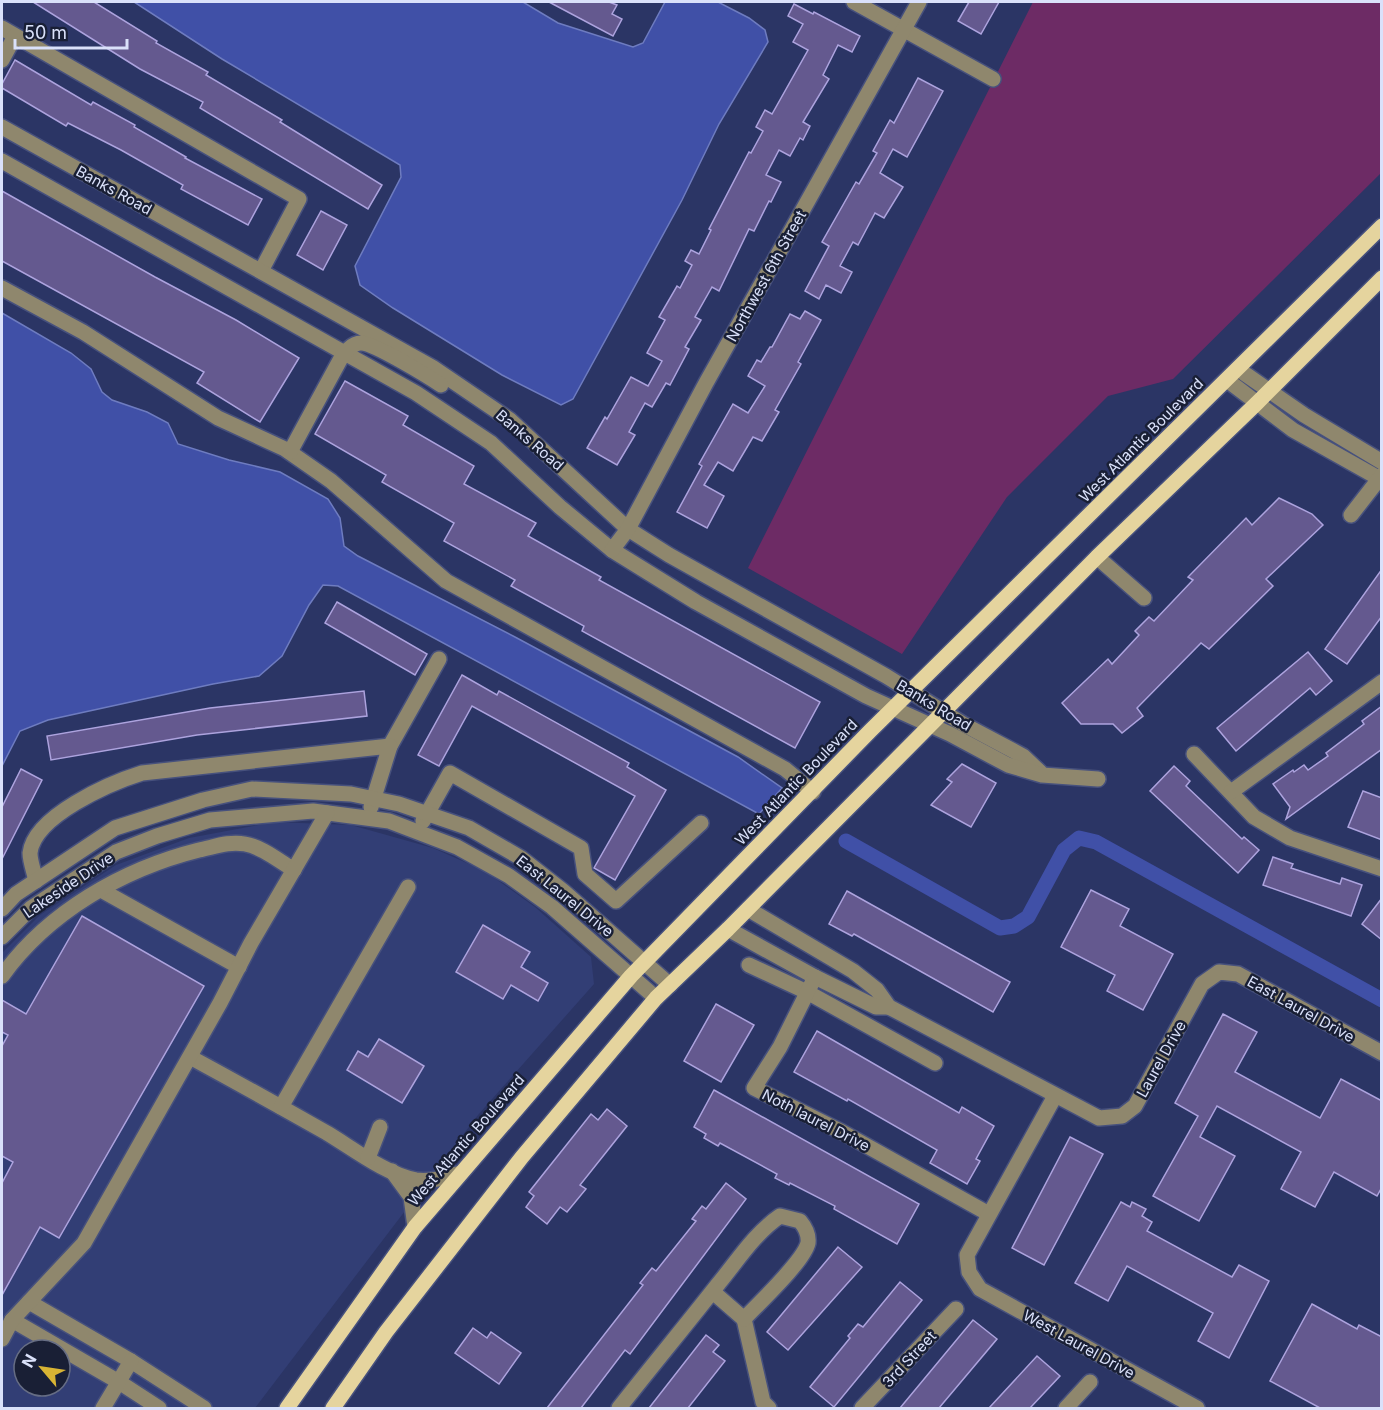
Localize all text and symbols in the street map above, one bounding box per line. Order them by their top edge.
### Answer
scale bar [15,12,128,50]
text: 50 m [24,22,67,43]
street label: Banks Road [73,161,155,219]
street label: Northwest 6th Street [722,207,810,345]
street label: West Atlantic Boulevard [1075,374,1207,506]
street label: Banks Road [492,405,568,475]
street label: Banks Road [893,675,975,735]
street label: West Atlantic Boulevard [731,715,861,849]
street label: Lakeside Drive [19,848,117,922]
street label: East Laurel Drive [513,851,617,941]
street label: East Laurel Drive [1244,972,1358,1046]
street label: Laurel Drive [1132,1017,1190,1101]
street label: West Atlantic Boulevard [404,1070,528,1210]
street label: Noth laurel Drive [759,1085,873,1155]
street label: West Laurel Drive [1020,1305,1138,1383]
street label: 3rd Street [878,1327,940,1391]
north arrow [12,1338,72,1398]
text: N [17,1351,41,1371]

